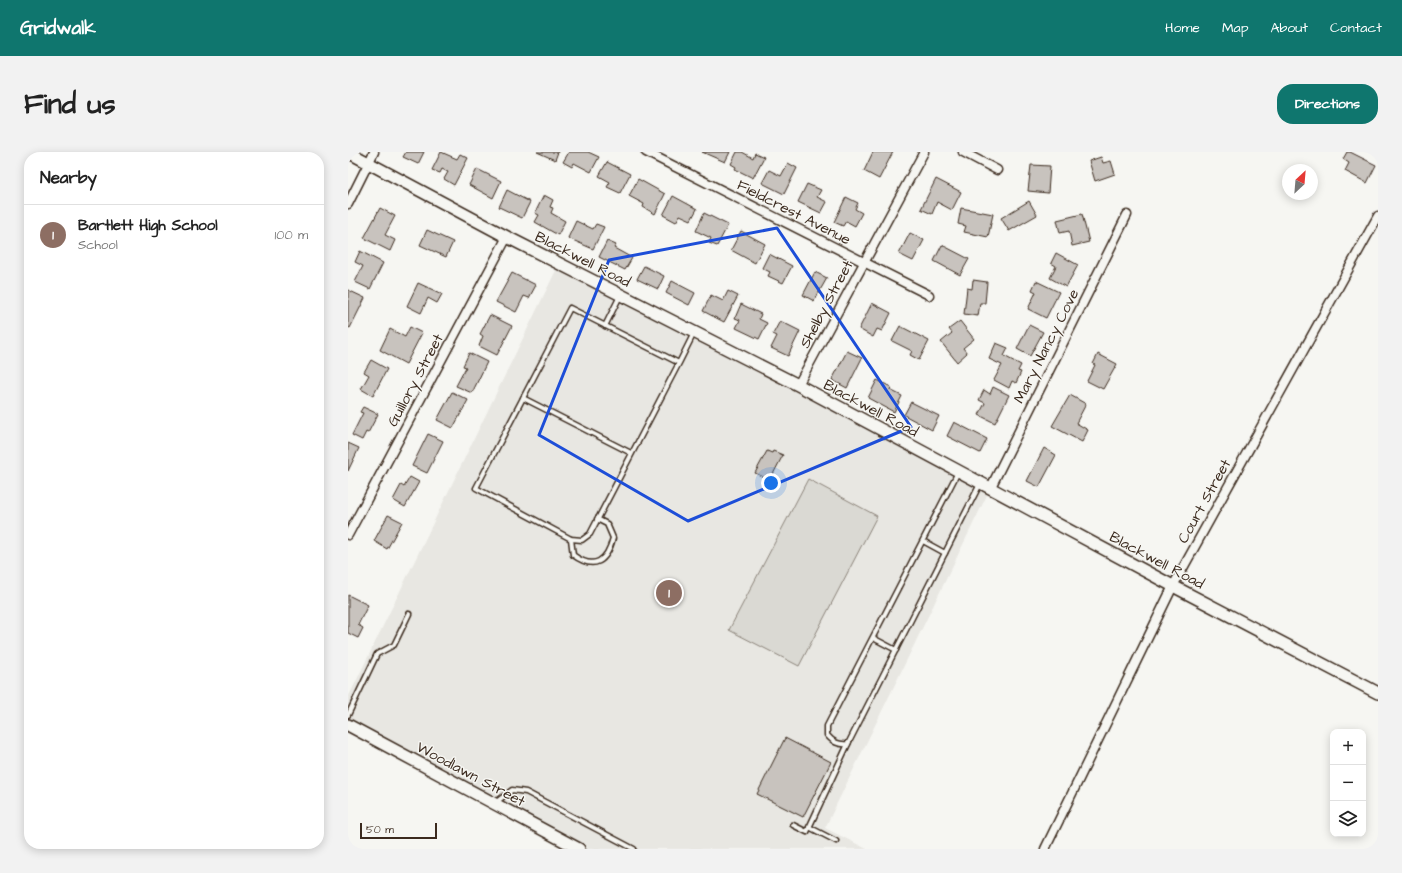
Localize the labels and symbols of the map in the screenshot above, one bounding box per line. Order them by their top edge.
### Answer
north arrow [1282,164,1318,200]
street label: Fieldcrest Avenue [733,175,854,250]
street label: Blackwell Road [531,226,634,293]
street label: Shelby Street [795,257,859,352]
street label: Mary Nancy Cove [1009,285,1085,407]
street label: Guillory Street [382,330,450,431]
street label: Blackwell Road [820,375,922,442]
street label: Court Street [1173,455,1236,547]
your location [761,473,781,493]
street label: Blackwell Road [1106,527,1208,594]
pin: 1 [656,578,682,608]
street label: Woodlawn Street [413,737,529,812]
scale bar [360,821,437,840]

